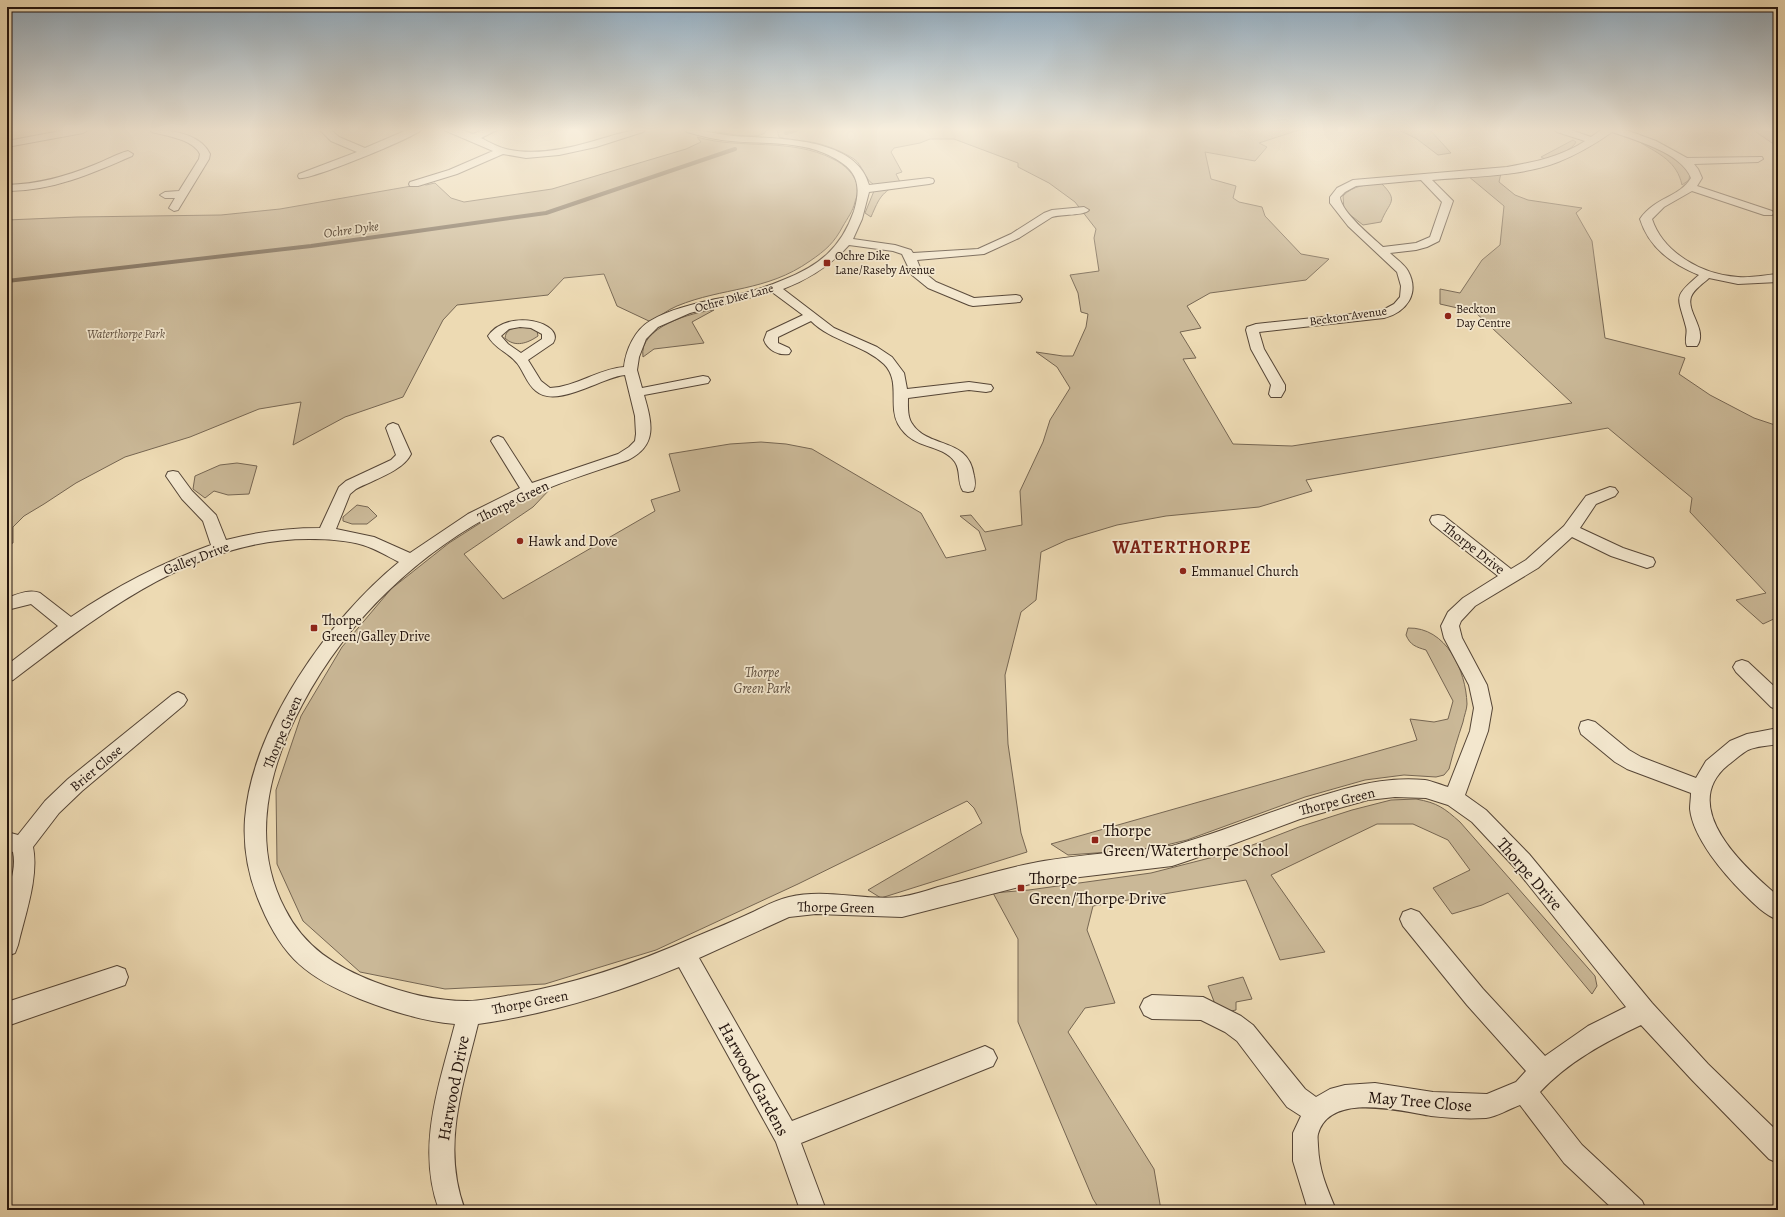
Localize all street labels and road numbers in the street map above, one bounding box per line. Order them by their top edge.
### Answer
street label: Ochre Dike Lane [693,280,775,316]
street label: Beckton Avenue [1308,303,1388,329]
street label: Thorpe Green [474,476,552,527]
street label: Thorpe Drive [1439,518,1509,579]
street label: Galley Drive [160,537,232,580]
street label: Thorpe Green [259,693,306,771]
street label: Brier Close [66,741,127,796]
street label: Thorpe Green [1297,783,1377,820]
street label: Thorpe Drive [1491,833,1568,916]
street label: Thorpe Green [797,897,875,918]
street label: Thorpe Green [490,986,570,1019]
street label: Harwood Gardens [713,1018,794,1140]
street label: Harwood Drive [432,1034,475,1143]
street label: May Tree Close [1367,1086,1473,1117]

